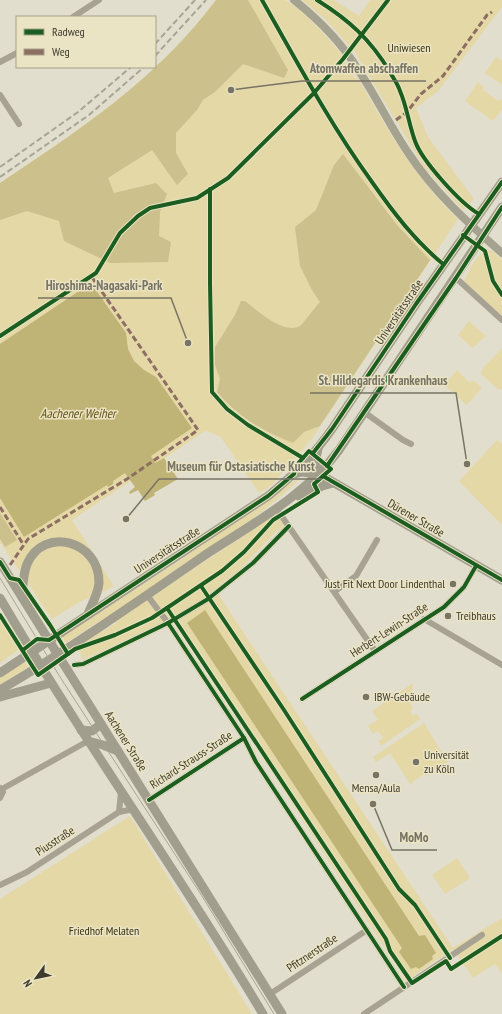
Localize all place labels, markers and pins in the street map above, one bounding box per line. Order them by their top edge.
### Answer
callout: Atomwaffen abschaffen [302,56,426,81]
callout: Hiroshima-Nagasaki-Park [38,273,171,298]
callout: St. Hildegardis Krankenhaus [310,368,456,393]
callout: Museum für Ostasiatische Kunst [159,454,322,479]
place label: Just Fit Next Door Lindenthal [324,576,445,591]
marker: Just Fit Next Door Lindenthal [448,579,458,589]
place label: Treibhaus [456,608,496,623]
marker: Treibhaus [443,611,453,621]
place label: IBW-Gebäude [374,689,430,704]
marker: IBW-Gebäude [361,692,371,702]
place label: Universität zu Köln [424,747,470,776]
marker: Universität zu Köln [411,757,421,767]
marker: Mensa/Aula [371,770,381,780]
place label: Mensa/Aula [352,780,401,795]
callout: MoMo [392,825,437,850]

